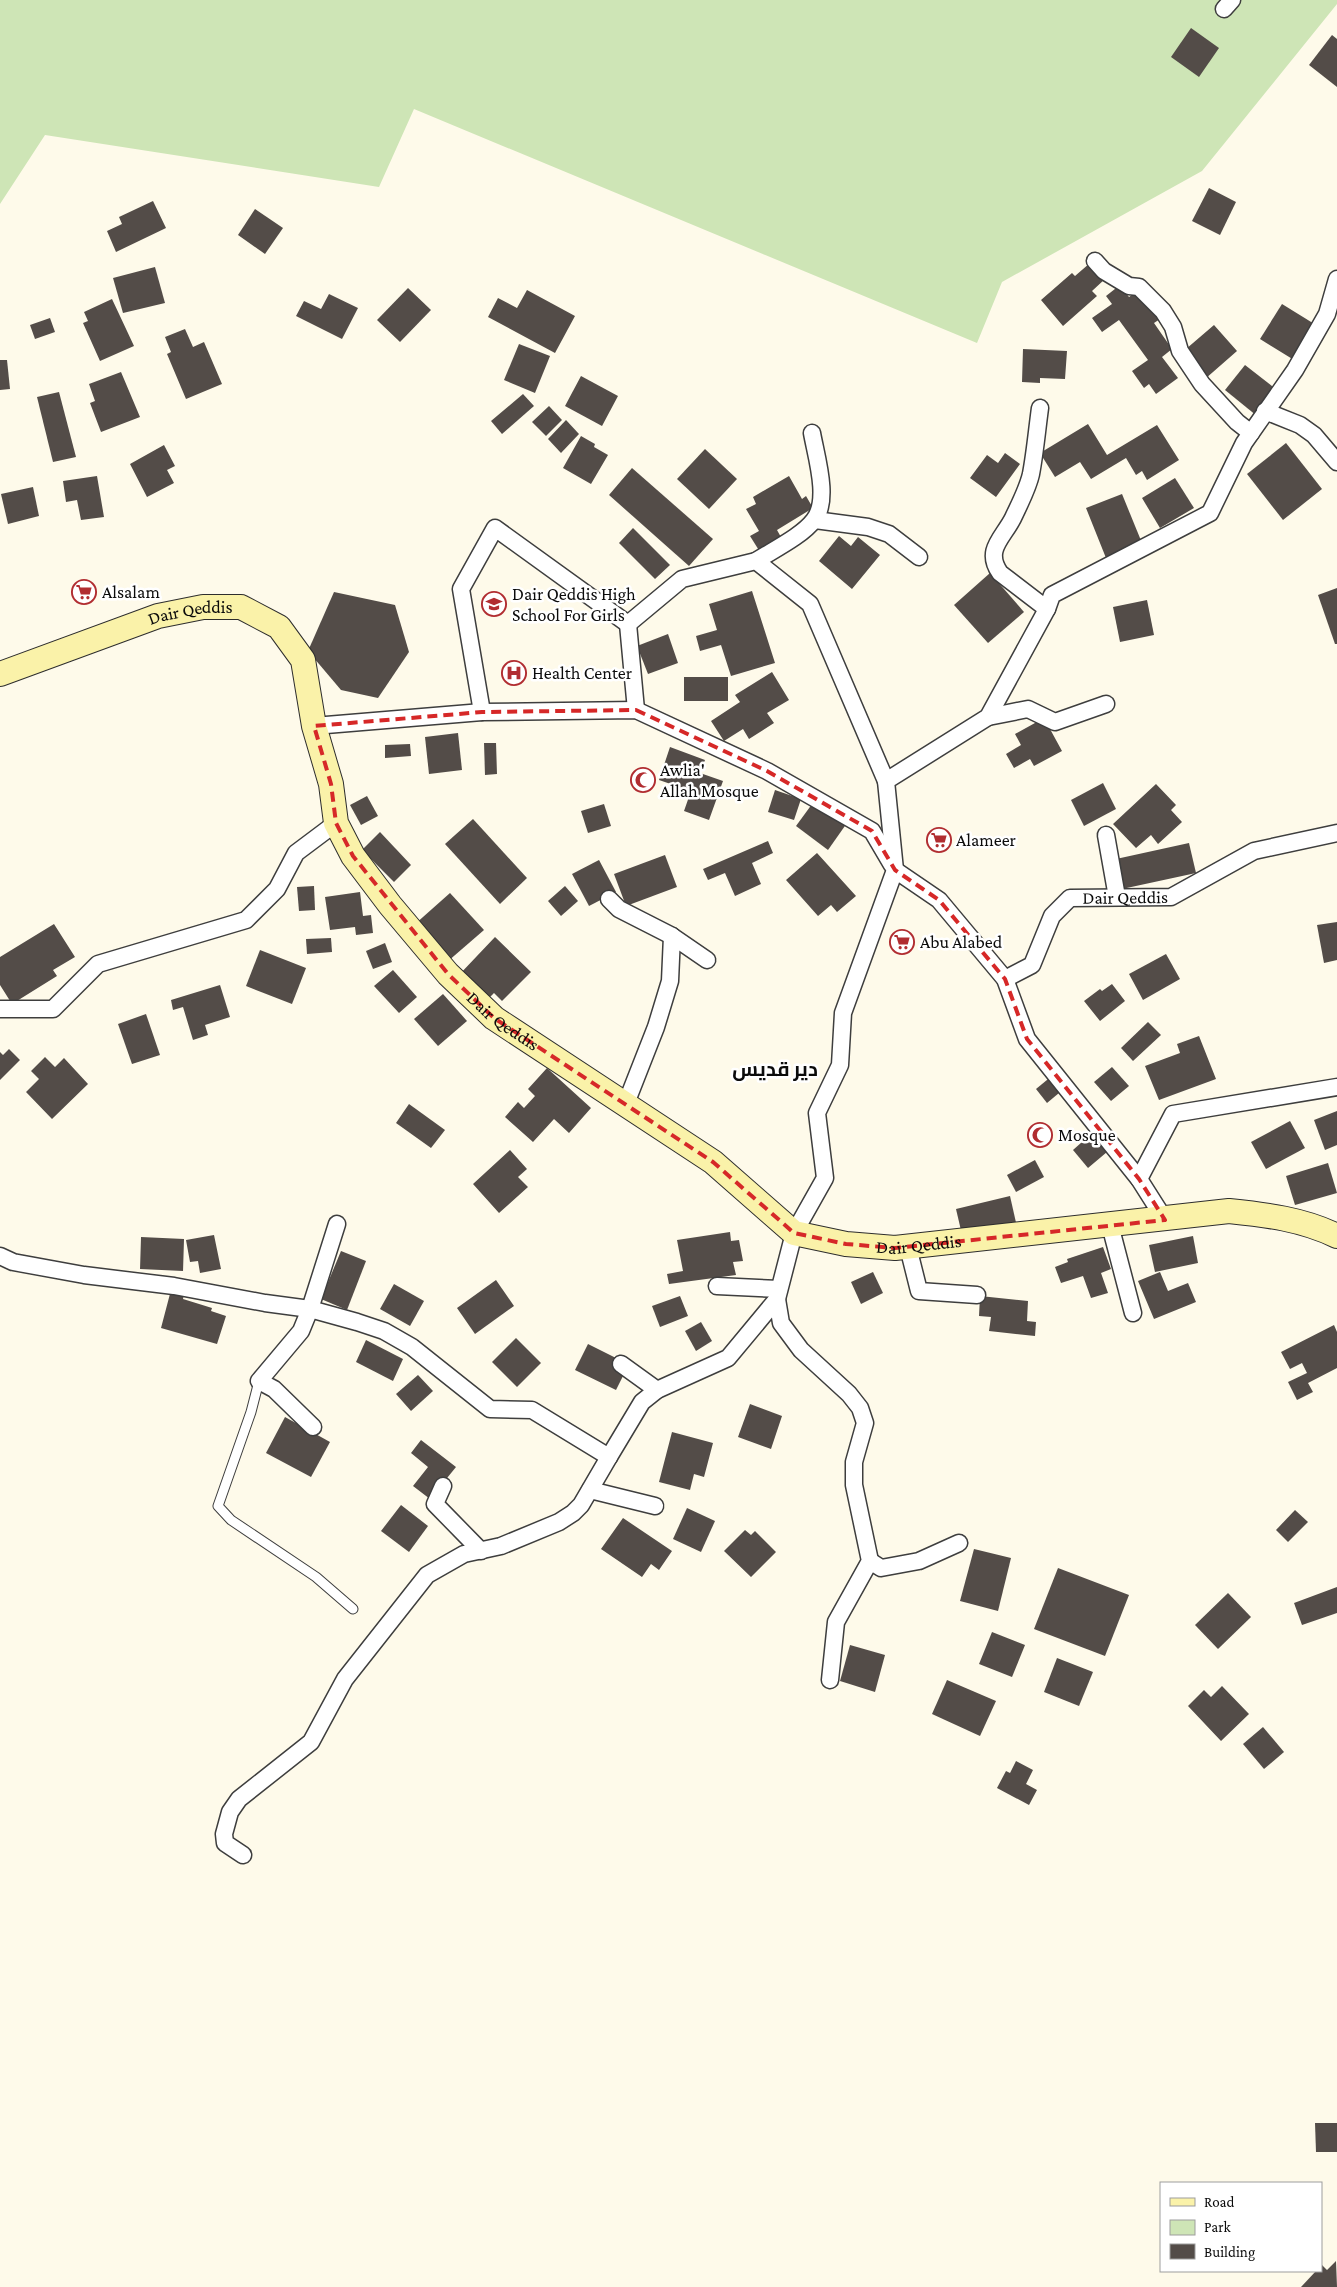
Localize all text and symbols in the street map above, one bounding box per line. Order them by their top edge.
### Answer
supermarket icon: Alsalam [71,579,97,605]
place label: Alsalam [102,582,160,602]
place label: Dair Qeddis High School For Girls [512,584,636,625]
school or university icon: Dair Qeddis High School For Girls [481,591,507,617]
street label: Dair Qeddis [145,597,233,629]
hospital icon: Health Center [501,660,527,686]
place label: Health Center [532,663,633,683]
place label: Awlia' Allah Mosque [660,760,759,801]
mosque icon: Awlia' Allah Mosque [630,767,656,793]
supermarket icon: Alameer [926,827,952,853]
place label: Alameer [956,830,1017,850]
street label: Dair Qeddis [1082,887,1168,908]
supermarket icon: Abu Alabed [889,929,915,955]
place label: Abu Alabed [920,932,1003,952]
street label: Dair Qeddis [463,987,543,1055]
district label: دير قديس [732,1058,818,1081]
mosque icon: Mosque [1027,1122,1053,1148]
place label: Mosque [1058,1125,1116,1145]
street label: Dair Qeddis [875,1231,962,1258]
legend [1160,2182,1322,2272]
text: Road [1204,2194,1235,2210]
text: Park [1204,2219,1231,2235]
text: Building [1204,2244,1255,2261]

